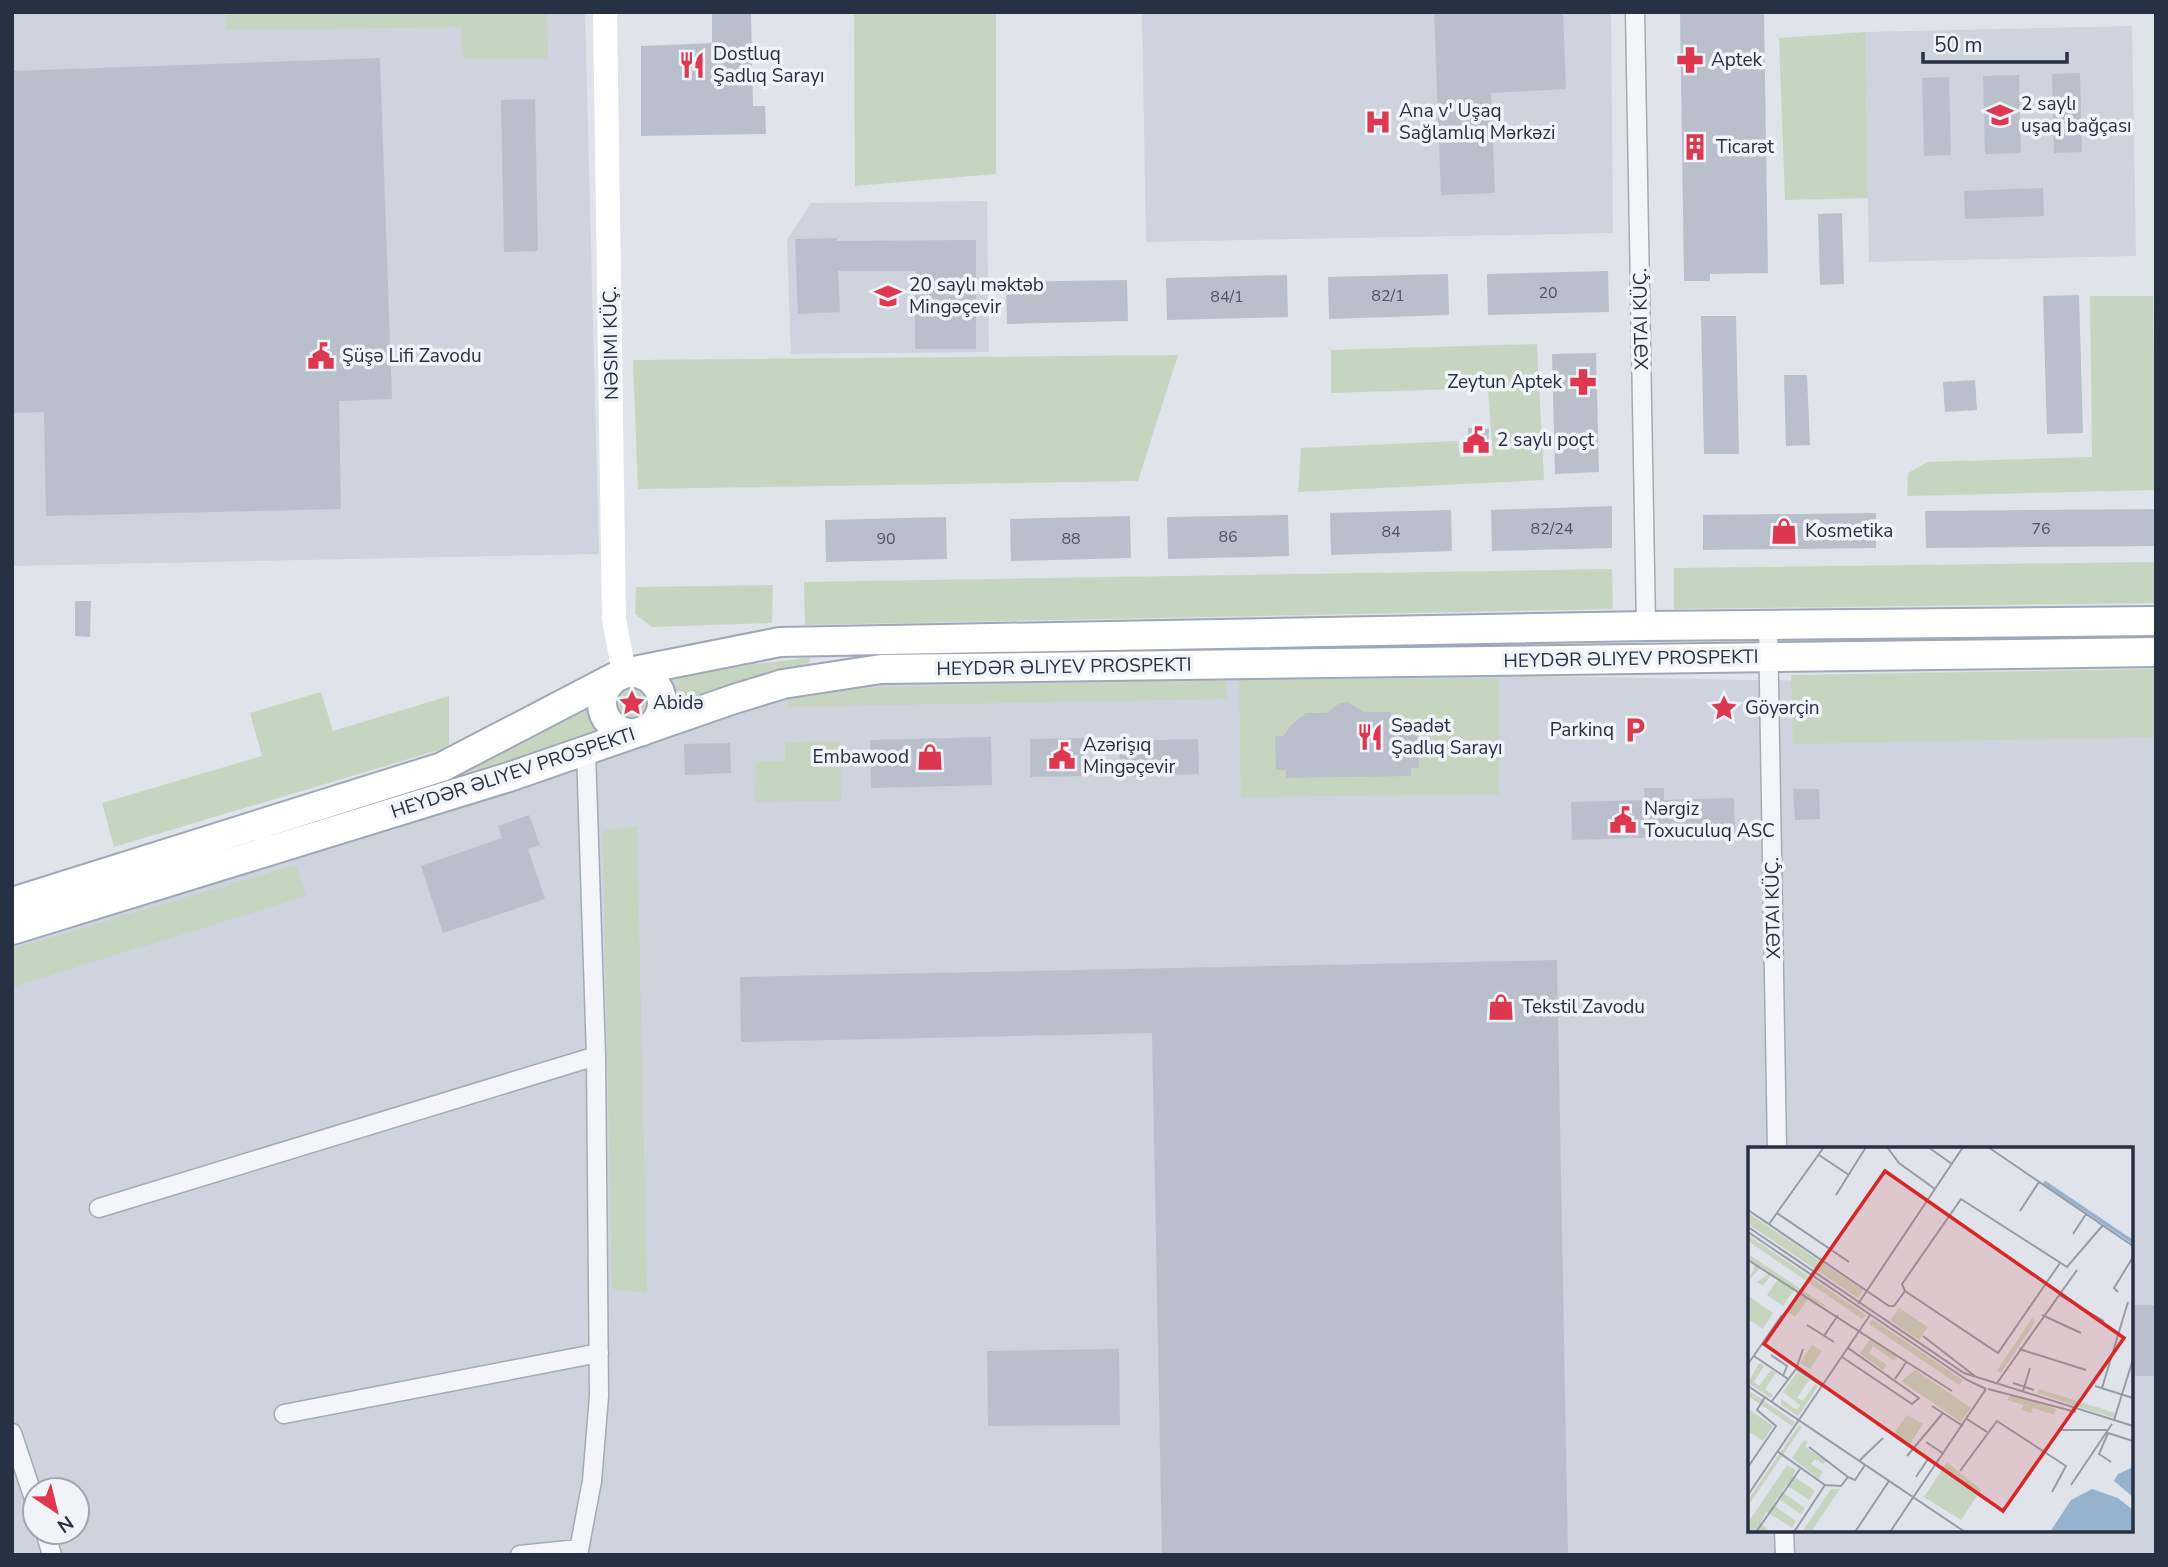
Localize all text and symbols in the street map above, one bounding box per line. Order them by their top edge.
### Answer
scale bar [1923,21,2066,65]
text: 50 m [1934,31,1983,59]
place label: Dostluq Şadlıq Sarayı [713,41,824,89]
pharmacy icon: Aptek [1675,45,1705,75]
place label: Aptek [1711,47,1762,73]
restaurant icon: Dostluq Şadlıq Sarayı [677,50,707,80]
place label: 2 saylı uşaq bağçası [2021,91,2131,139]
place label: Ana v' Uşaq Sağlamlıq Mərkəzi [1399,98,1555,146]
school or university icon: 2 saylı uşaq bağçası [1985,100,2015,130]
hospital icon: Ana v' Uşaq Sağlamlıq Mərkəzi [1363,107,1393,137]
building icon: Ticarət [1680,132,1710,162]
place label: Ticarət [1716,134,1774,160]
street label: XƏTAI KÜÇ. [1627,268,1655,370]
place label: 20 saylı məktəb Mingəçevir [909,272,1044,320]
school or university icon: 20 saylı məktəb Mingəçevir [873,281,903,311]
house number: 20 [1538,282,1558,304]
house number: 82/1 [1371,285,1405,307]
street label: NƏSIMI KÜÇ. [597,286,625,400]
house number: 84/1 [1210,286,1244,308]
public building icon: Şüşə Lifi Zavodu [306,341,336,371]
place label: Şüşə Lifi Zavodu [342,343,482,369]
pharmacy icon: Zeytun Aptek [1568,367,1598,397]
place label: Zeytun Aptek [1447,369,1562,395]
public building icon: 2 saylı poçt [1461,425,1491,455]
place label: 2 saylı poçt [1497,427,1595,453]
shop icon: Kosmetika [1769,516,1799,546]
house number: 82/24 [1531,518,1574,540]
place label: Kosmetika [1805,518,1893,544]
house number: 76 [2031,518,2051,540]
house number: 84 [1381,521,1401,543]
house number: 86 [1218,526,1238,548]
house number: 90 [876,528,896,550]
house number: 88 [1061,528,1081,550]
street label: HEYDƏR ƏLIYEV PROSPEKTI [1503,644,1759,674]
street label: HEYDƏR ƏLIYEV PROSPEKTI [936,652,1192,682]
place icon: Abidə [617,688,647,718]
place label: Abidə [653,690,704,716]
place icon: Göyərçin [1709,693,1739,723]
place label: Göyərçin [1745,695,1820,721]
place label: Səadət Şadlıq Sarayı [1391,713,1502,761]
parking icon: Parkinq [1620,715,1650,745]
place label: Parkinq [1550,717,1614,743]
street label: HEYDƏR ƏLIYEV PROSPEKTI [388,721,638,825]
restaurant icon: Səadət Şadlıq Sarayı [1355,722,1385,752]
place label: Azərişıq Mingəçevir [1083,732,1175,780]
public building icon: Azərişıq Mingəçevir [1047,741,1077,771]
shop icon: Embawood [915,742,945,772]
place label: Embawood [813,744,909,770]
place label: Nərgiz Toxuculuq ASC [1644,796,1775,844]
public building icon: Nərgiz Toxuculuq ASC [1608,805,1638,835]
street label: XƏTAI KÜÇ. [1759,857,1787,959]
shop icon: Tekstil Zavodu [1486,992,1516,1022]
place label: Tekstil Zavodu [1522,994,1645,1020]
inset map [1748,1147,2133,1532]
north arrow [21,1476,91,1546]
text: N [52,1509,78,1539]

